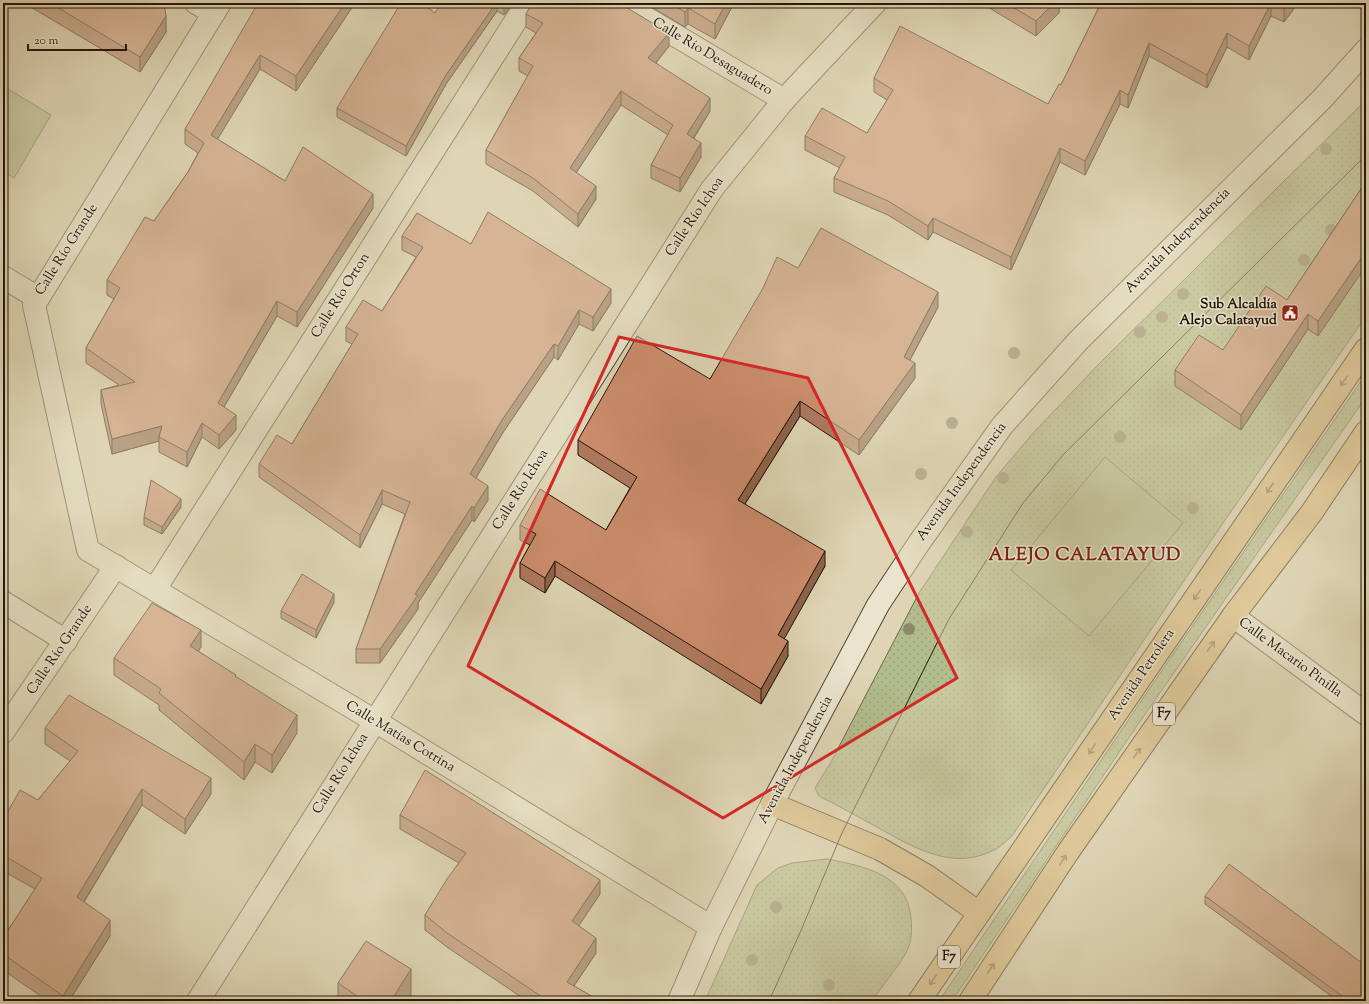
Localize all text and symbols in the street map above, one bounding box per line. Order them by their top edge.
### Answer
street label: Calle Río Desaguadero [648,13,776,101]
scale bar [28,26,126,52]
text: 20 m [34,32,59,50]
street label: Calle Río Ichoa [661,173,729,261]
street label: Avenida Independencia [1121,183,1236,298]
street label: Calle Río Grande [31,200,103,300]
street label: Calle Río Orton [307,249,375,343]
place label: Sub Alcaldía Alejo Calatayud [1179,295,1278,331]
public building icon: Sub Alcaldía Alejo Calatayud [1280,303,1300,323]
one-way arrow [1340,375,1348,386]
street label: Avenida Independencia [912,418,1012,545]
street label: Calle Río Ichoa [488,445,554,534]
one-way arrow [1266,482,1274,493]
district label: ALEJO CALATAYUD [989,543,1181,569]
one-way arrow [1193,589,1201,600]
street label: Calle Río Grande [22,601,98,699]
street label: Calle Macario Pinilla [1234,613,1347,703]
street label: Avenida Petrolera [1104,625,1180,725]
one-way arrow [1207,641,1215,652]
street label: Avenida Independencia [754,692,838,827]
street label: Calle Matías Cotrina [341,696,459,778]
road number: F7 [1153,703,1175,725]
street label: Calle Río Ichoa [308,729,374,818]
one-way arrow [1088,743,1096,754]
one-way arrow [1133,748,1141,759]
one-way arrow [1059,855,1067,866]
road number: F7 [938,946,960,968]
one-way arrow [987,963,996,974]
one-way arrow [929,974,937,985]

